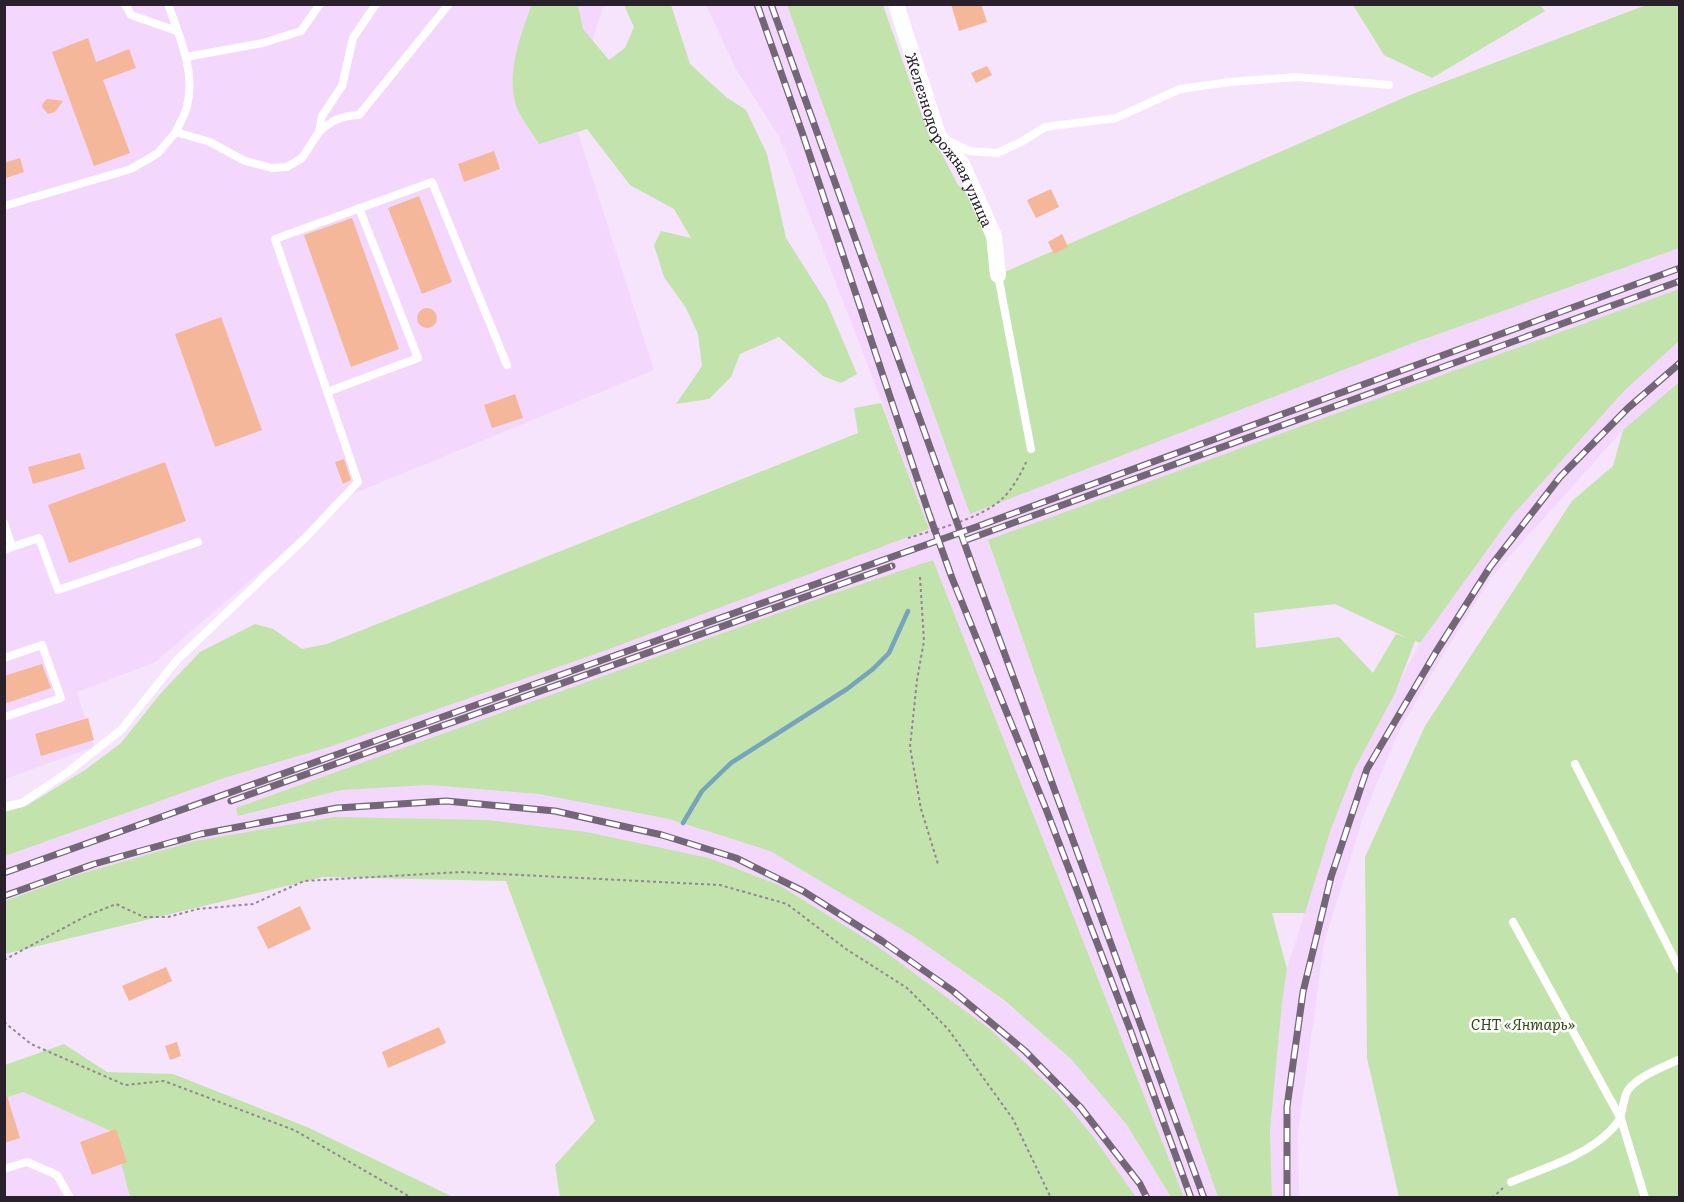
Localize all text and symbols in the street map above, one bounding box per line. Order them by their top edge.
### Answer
street label: Железнодорожная улица [901,49,1000,231]
park label: СНТ «Янтарь» [1471,1012,1576,1035]

